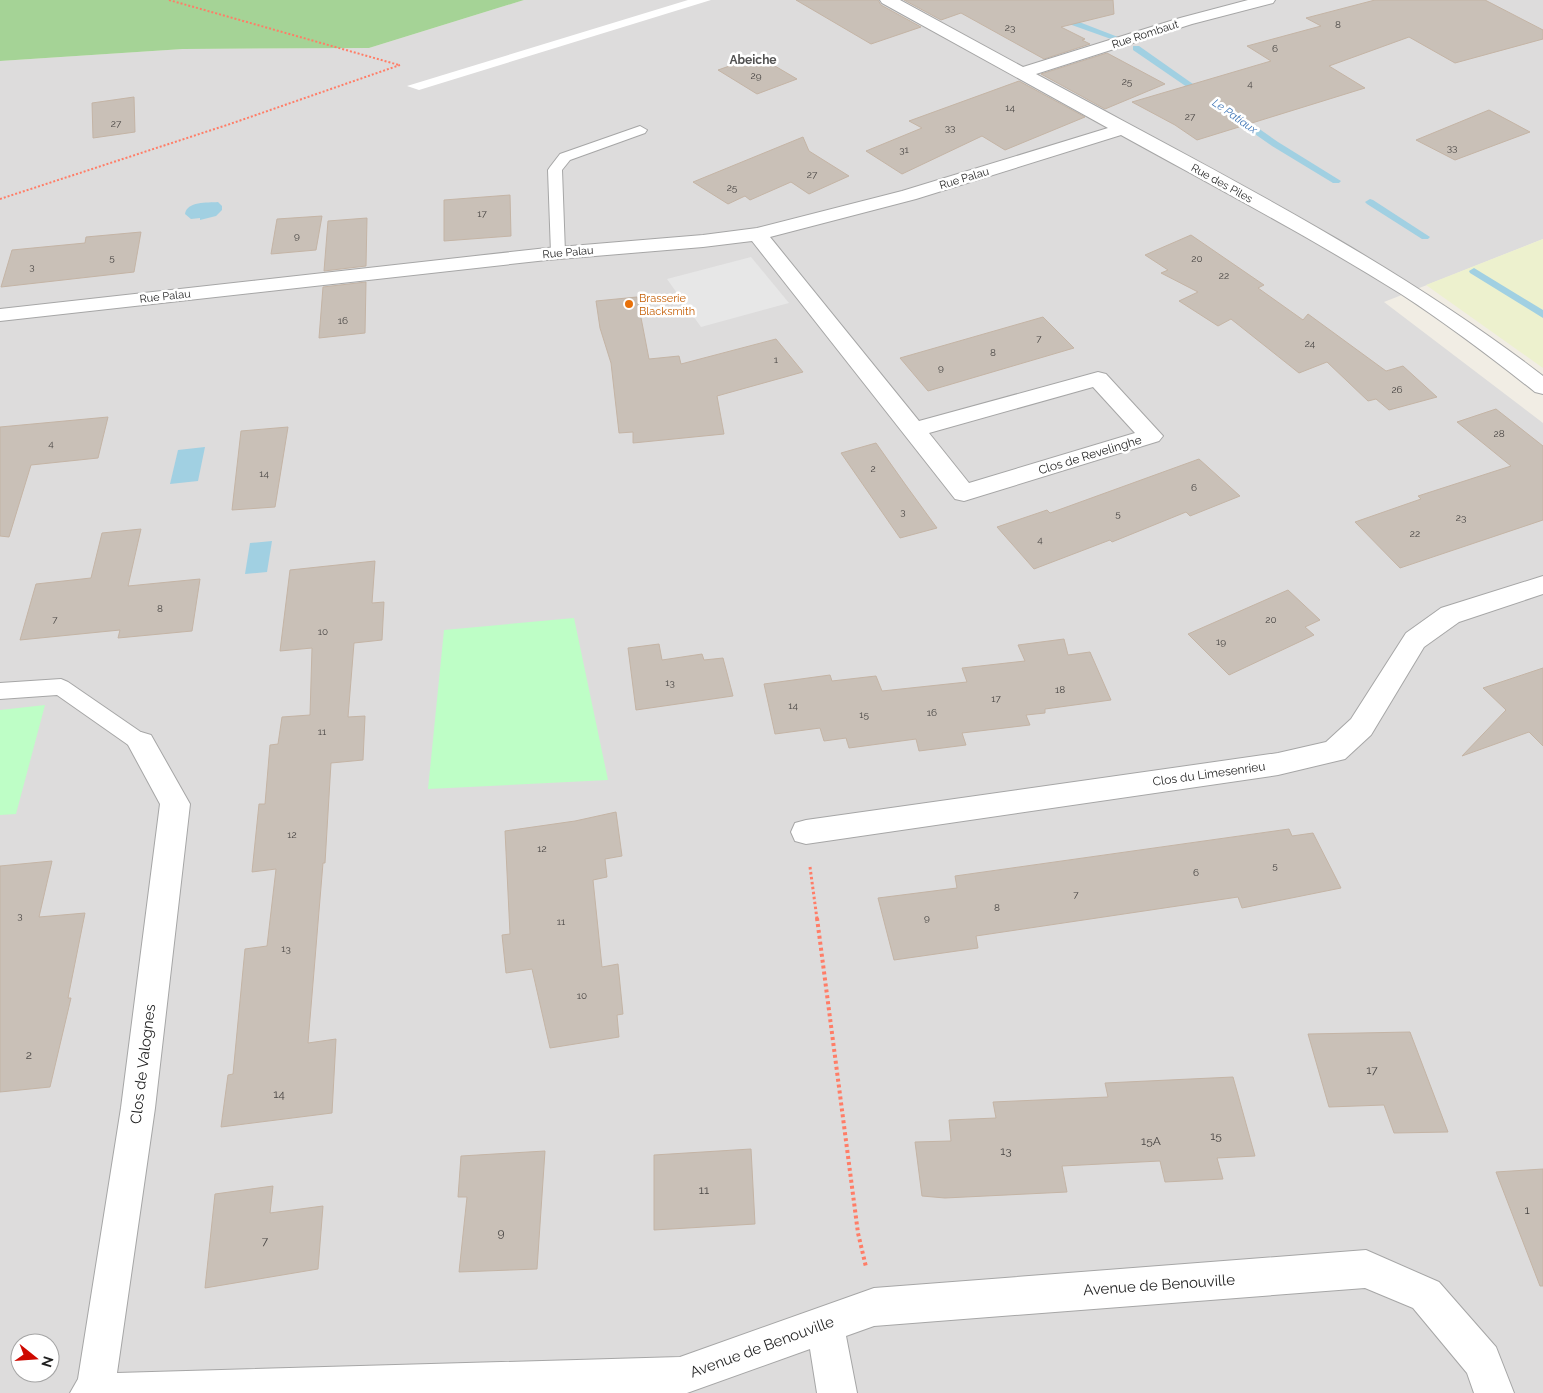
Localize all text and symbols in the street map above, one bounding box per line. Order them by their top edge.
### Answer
street label: Rue Rombaut [1110,17,1181,51]
house number: 8 [1335,19,1341,30]
house number: 23 [1005,22,1015,33]
house number: 6 [1272,43,1278,54]
district label: Abeiche [729,53,777,67]
house number: 29 [750,70,762,81]
house number: 25 [1122,76,1133,87]
house number: 4 [1247,78,1253,89]
water label: Le Patiaux [1210,96,1260,137]
house number: 14 [1005,102,1015,113]
house number: 27 [1185,111,1196,122]
house number: 27 [111,118,122,129]
house number: 33 [945,122,955,133]
house number: 33 [1447,142,1457,153]
house number: 31 [899,144,910,155]
street label: Rue des Piles [1189,161,1255,206]
street label: Rue Palau [938,165,991,192]
house number: 27 [807,169,818,180]
house number: 25 [727,182,738,193]
house number: 17 [477,208,487,219]
house number: 9 [294,230,300,241]
street label: Rue Palau [542,244,594,261]
house number: 5 [109,252,115,263]
house number: 20 [1191,253,1203,264]
house number: 3 [29,261,35,272]
house number: 22 [1219,270,1229,281]
street label: Rue Palau [139,287,191,306]
place label: Brasserie Blacksmith [639,292,695,318]
marker: Brasserie Blacksmith [623,298,635,310]
house number: 16 [338,315,348,326]
house number: 7 [1036,333,1042,344]
house number: 24 [1305,338,1316,349]
house number: 8 [990,347,996,358]
house number: 1 [774,354,779,365]
house number: 9 [938,362,944,373]
house number: 26 [1391,384,1403,395]
house number: 28 [1493,428,1505,439]
street label: Clos de Revelinghe [1037,433,1143,477]
house number: 4 [48,438,54,449]
house number: 2 [870,463,876,474]
house number: 14 [259,468,269,479]
house number: 6 [1191,482,1197,493]
house number: 3 [900,506,906,517]
house number: 5 [1115,508,1121,519]
house number: 23 [1456,512,1466,523]
house number: 22 [1410,528,1420,539]
house number: 4 [1037,534,1043,545]
house number: 8 [157,603,163,614]
house number: 7 [52,614,58,625]
house number: 20 [1265,614,1277,625]
house number: 10 [318,626,328,637]
house number: 19 [1216,636,1226,647]
house number: 13 [665,677,675,688]
house number: 18 [1055,684,1065,695]
house number: 17 [991,693,1001,704]
house number: 14 [788,700,798,711]
house number: 16 [927,707,937,718]
house number: 15 [859,709,869,720]
house number: 11 [318,726,327,737]
street label: Clos du Limesenrieu [1152,759,1266,789]
house number: 12 [287,829,297,840]
house number: 12 [537,843,547,854]
house number: 5 [1272,860,1278,871]
house number: 6 [1193,867,1199,878]
house number: 7 [1073,889,1079,900]
house number: 8 [994,902,1000,913]
house number: 3 [17,910,23,921]
house number: 9 [924,912,930,923]
house number: 11 [557,916,566,927]
house number: 13 [281,943,291,954]
house number: 10 [577,990,587,1001]
street label: Clos de Valognes [127,1003,159,1125]
house number: 2 [26,1048,32,1062]
house number: 17 [1366,1063,1378,1077]
house number: 14 [273,1087,285,1101]
house number: 15 [1210,1129,1222,1143]
house number: 15A [1141,1134,1161,1148]
house number: 13 [1000,1144,1012,1158]
house number: 11 [699,1183,709,1197]
house number: 1 [1524,1203,1530,1217]
house number: 9 [497,1226,505,1240]
house number: 7 [262,1234,269,1248]
street label: Avenue de Benouville [1083,1271,1236,1299]
street label: Avenue de Benouville [687,1312,837,1381]
north arrow [10,1333,60,1383]
text: N [38,1354,57,1369]

